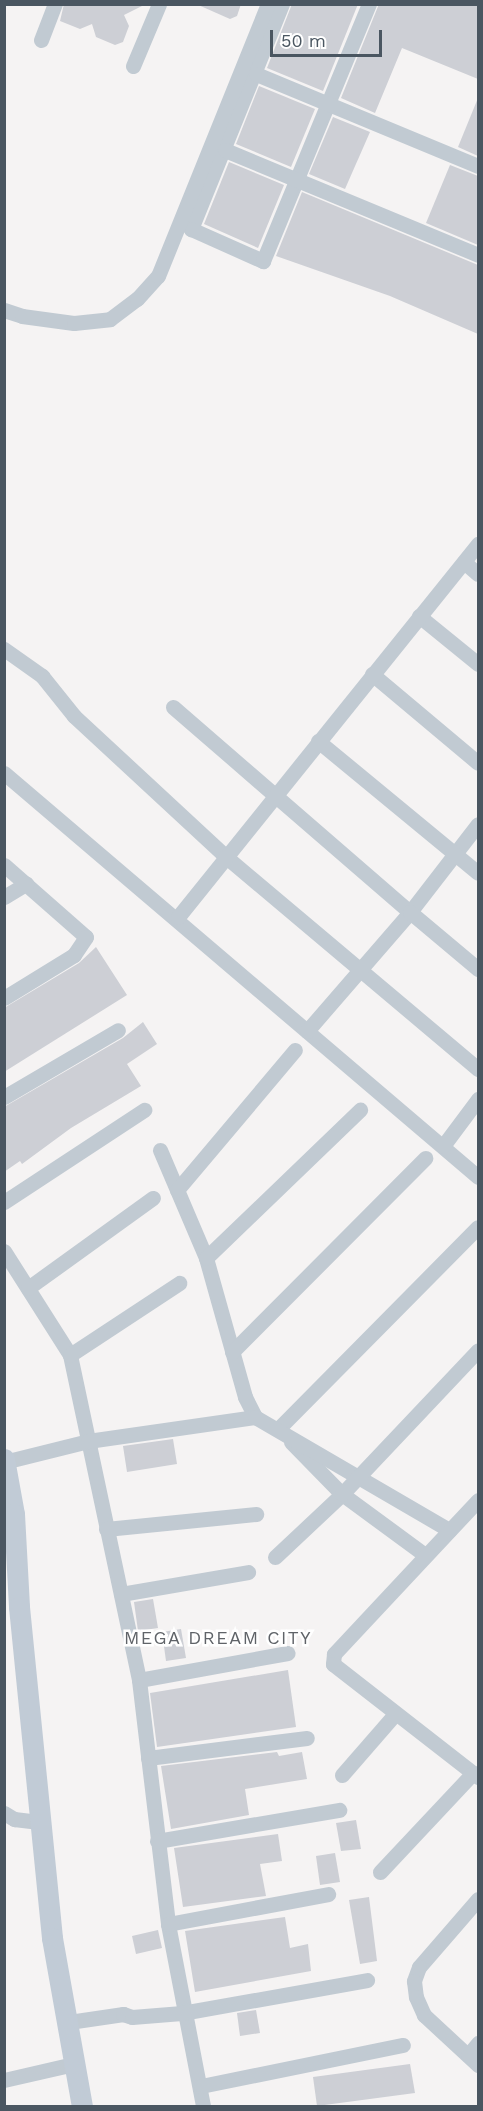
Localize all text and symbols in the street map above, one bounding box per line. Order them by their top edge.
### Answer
scale bar [273,18,386,56]
text: 50 m [281,30,326,51]
district label: MEGA DREAM CITY [124,1627,312,1649]

